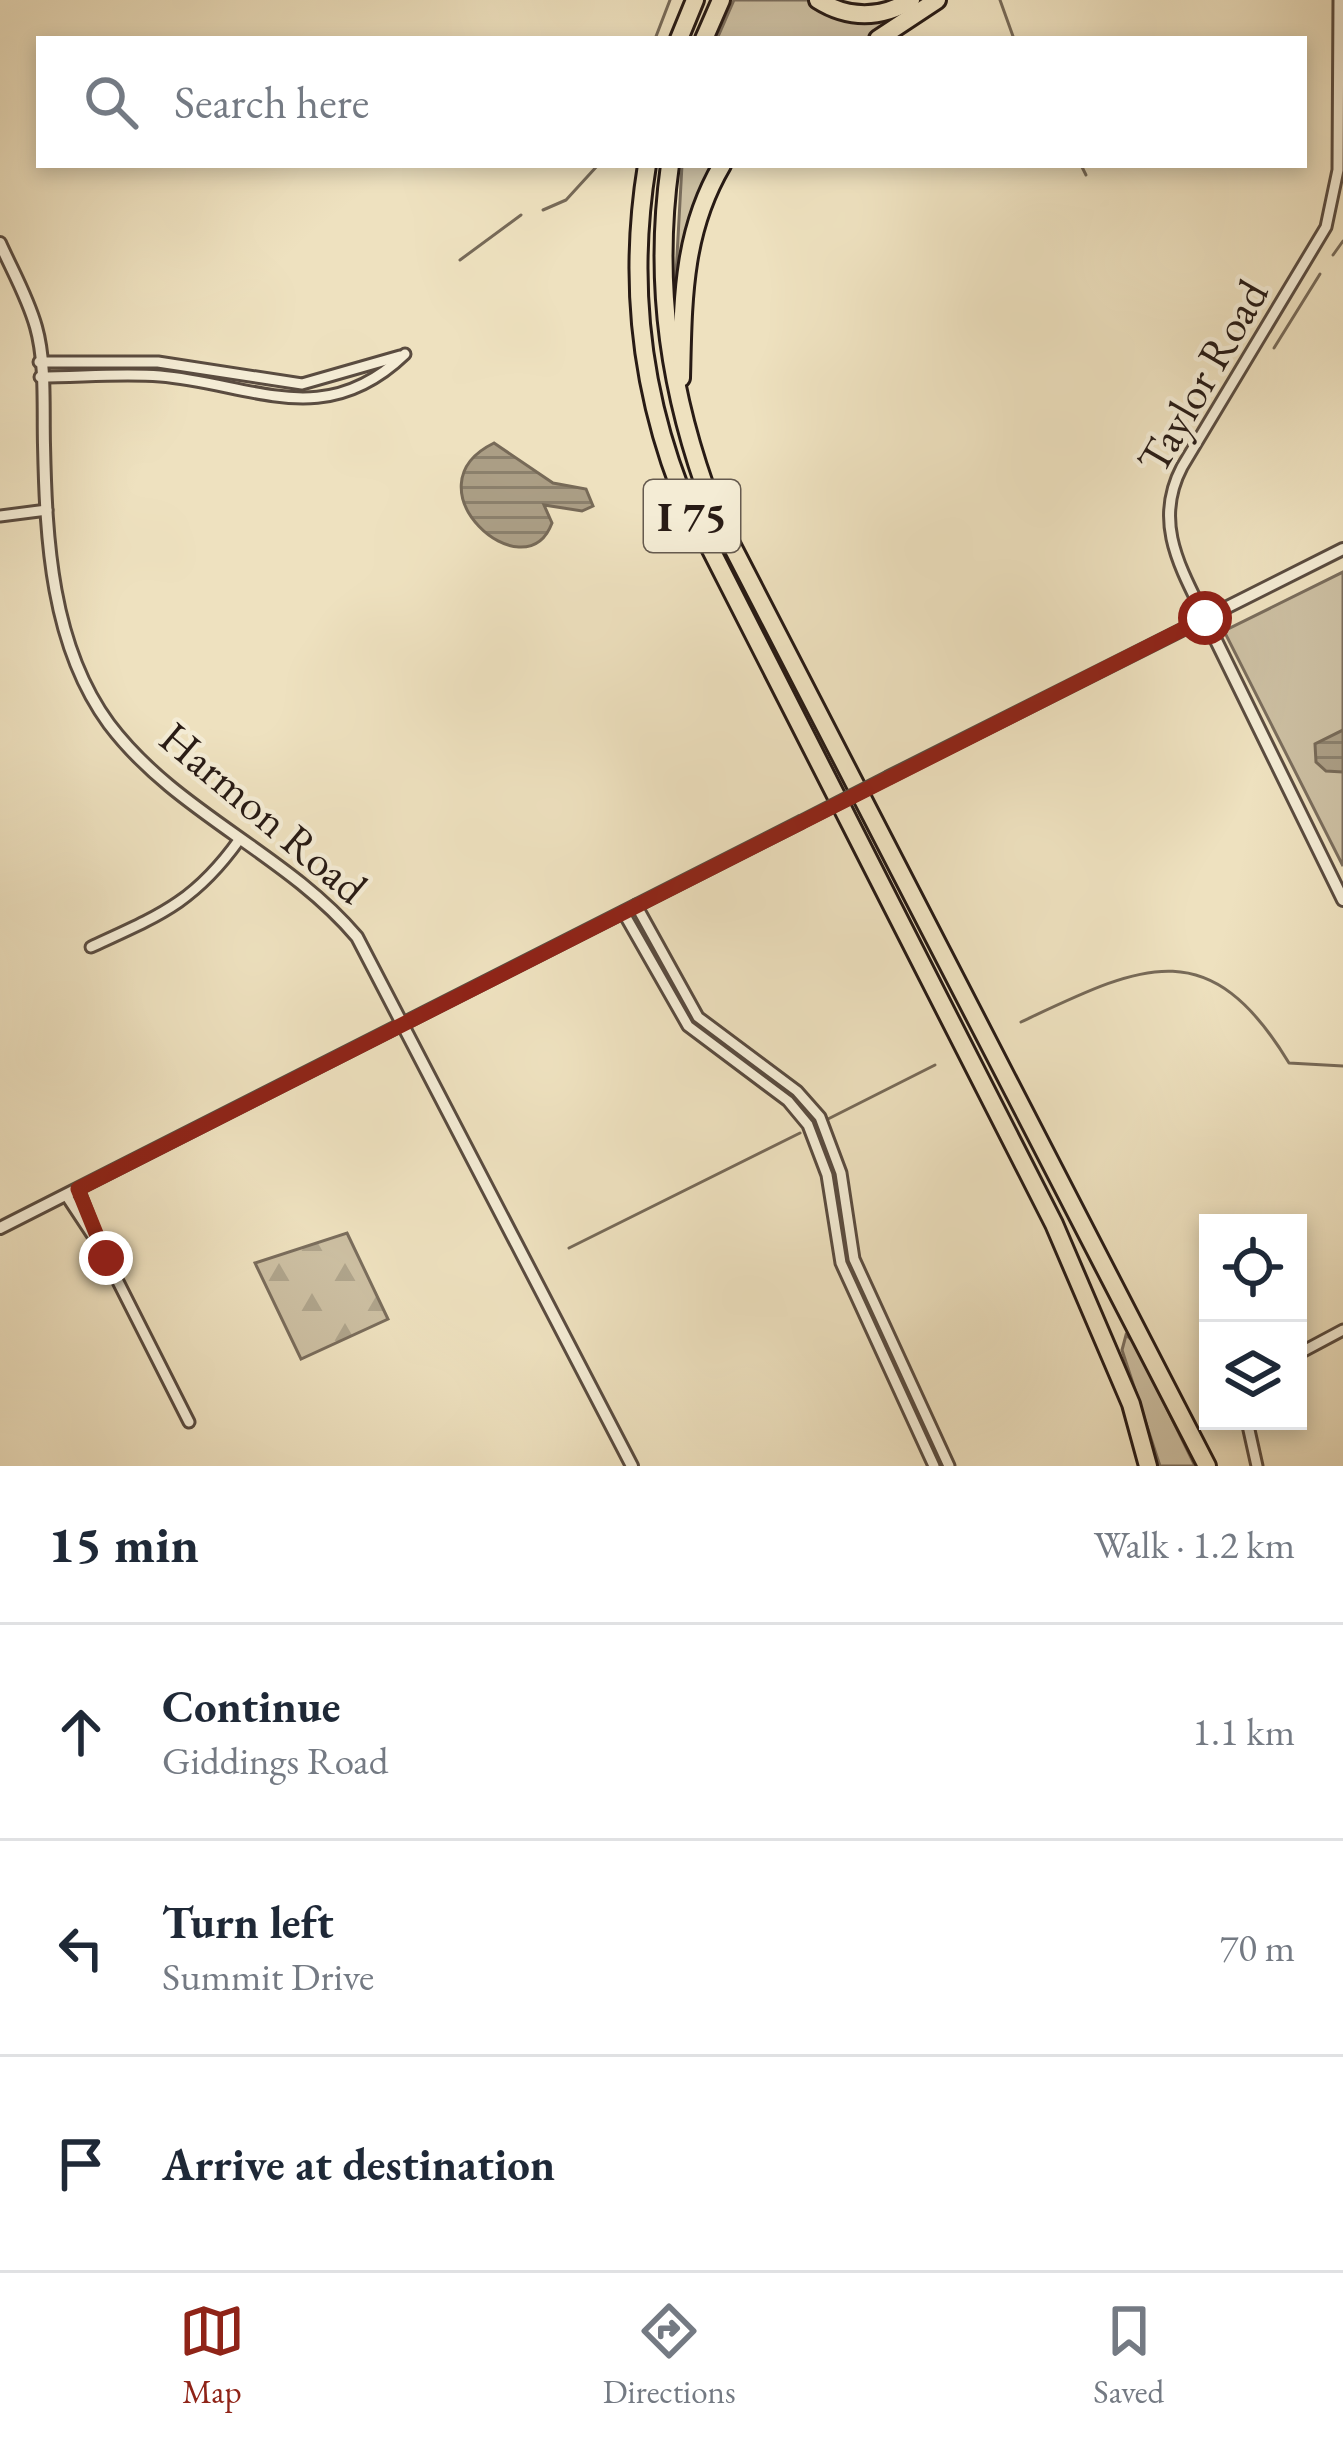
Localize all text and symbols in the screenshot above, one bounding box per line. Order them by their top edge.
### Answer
search box [36,36,1307,168]
icon: search [78,69,144,135]
text: Search here [174,73,369,131]
street label: Taylor Road [1123,269,1281,483]
road number: I 75 [644,480,740,552]
route start [1178,591,1232,645]
street label: Harmon Road [148,708,380,916]
map controls [1199,1214,1307,1430]
button: locate [1199,1214,1307,1322]
route end [79,1231,133,1285]
button: layers [1199,1322,1307,1430]
text: 15 min [48,1511,199,1577]
text: Walk · 1.2 km [1094,1519,1295,1570]
text: Continue [162,1677,340,1735]
icon: ahead [48,1699,114,1765]
text: 1.1 km [1192,1706,1295,1757]
text: Giddings Road [162,1735,389,1786]
text: Turn left [162,1893,334,1951]
icon: left [48,1915,114,1981]
text: 70 m [1219,1922,1295,1973]
text: Summit Drive [162,1951,374,2002]
icon: arrive [48,2131,114,2197]
text: Arrive at destination [162,2135,555,2193]
tab: Map [179,2298,245,2413]
tab: Directions [603,2298,736,2413]
tab: Saved [1093,2298,1164,2413]

